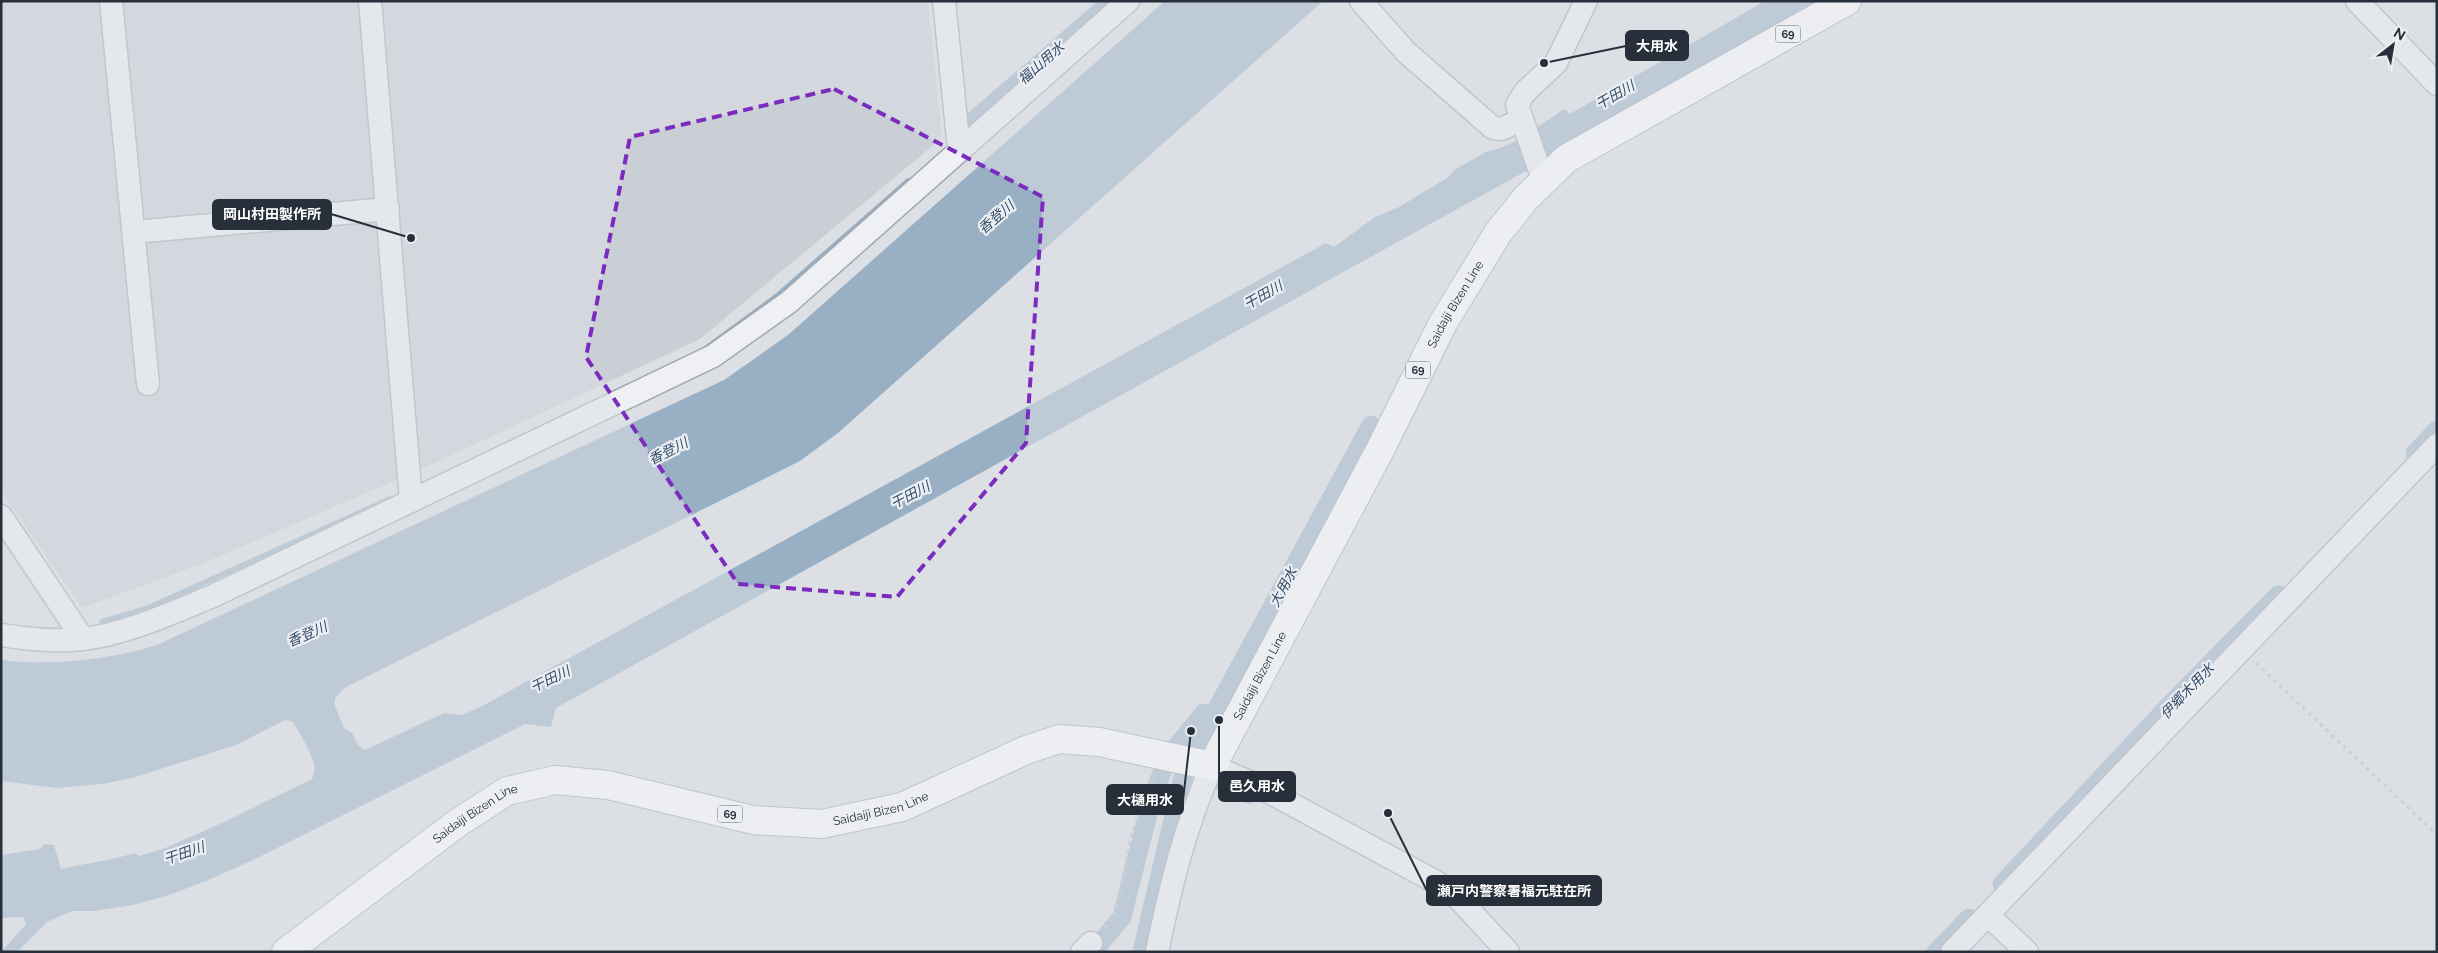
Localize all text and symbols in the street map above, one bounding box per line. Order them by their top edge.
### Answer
north arrow [2368,20,2418,70]
text: N [2391,24,2408,43]
road number: 69 [1776,26,1800,42]
callout: 大用水 [1626,31,1688,60]
water label: 福山用水 [1015,37,1069,87]
text: 大用水 [1636,38,1678,54]
water label: 干田川 [1593,77,1639,112]
water label: 香登川 [975,196,1019,237]
callout: 岡山村田製作所 [213,200,331,229]
text: 岡山村田製作所 [223,206,321,222]
street label: Saidaiji Bizen Line [1425,258,1486,350]
water label: 干田川 [1241,277,1287,312]
road number: 69 [1406,362,1430,378]
water label: 香登川 [646,433,692,468]
water label: 干田川 [888,477,934,512]
water label: 大用水 [1266,563,1301,609]
water label: 香登川 [285,617,331,650]
street label: Saidaiji Bizen Line [1231,629,1289,723]
water label: 伊郷木用水 [2157,659,2218,722]
water label: 干田川 [528,662,574,695]
callout: 邑久用水 [1219,772,1295,801]
text: 邑久用水 [1229,778,1285,794]
street label: Saidaiji Bizen Line [430,782,519,846]
callout: 大樋用水 [1107,785,1183,814]
street label: Saidaiji Bizen Line [832,789,931,828]
text: 大樋用水 [1117,792,1173,808]
road number: 69 [718,806,742,822]
water label: 干田川 [162,838,208,867]
callout: 瀬戸内警察署福元駐在所 [1427,876,1601,905]
text: 瀬戸内警察署福元駐在所 [1437,883,1591,899]

